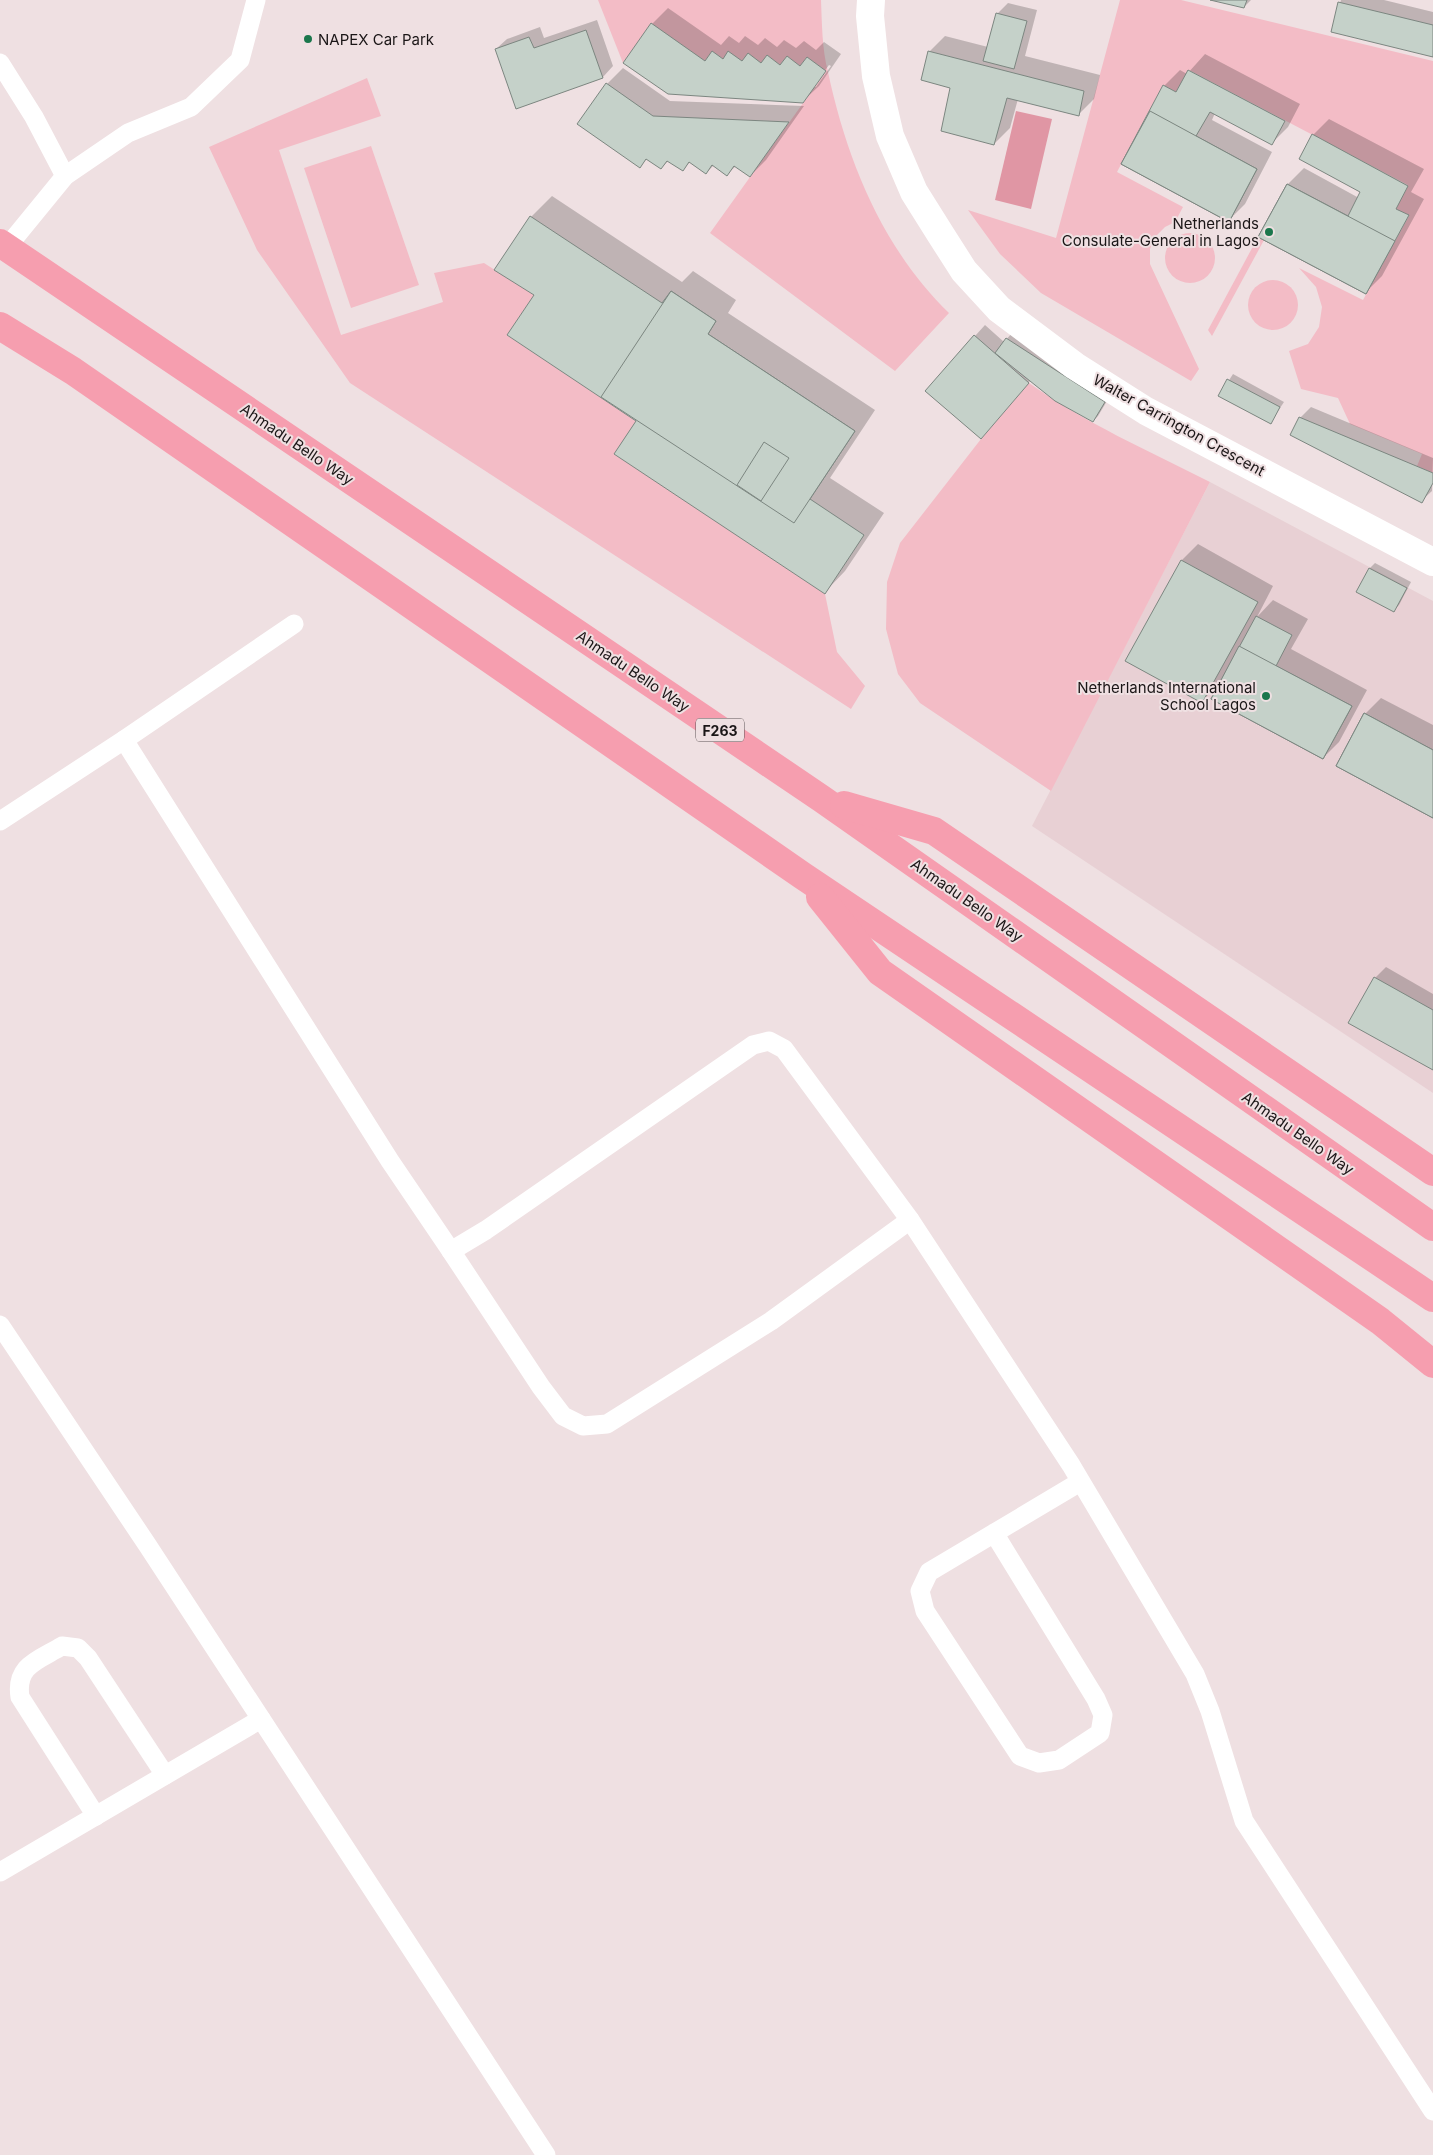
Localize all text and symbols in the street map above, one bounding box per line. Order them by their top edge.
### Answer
place label: NAPEX Car Park [318,30,435,49]
marker: NAPEX Car Park [302,33,314,45]
place label: Netherlands Consulate-General in Lagos [1062,214,1259,250]
marker: Netherlands Consulate-General in Lagos [1263,226,1275,238]
street label: Walter Carrington Crescent [1090,370,1268,480]
street label: Ahmadu Bello Way [237,399,358,489]
street label: Ahmadu Bello Way [573,626,694,716]
place label: Netherlands International School Lagos [1077,678,1256,714]
marker: Netherlands International School Lagos [1260,690,1272,702]
road number: F263 [696,718,744,742]
street label: Ahmadu Bello Way [907,854,1027,946]
street label: Ahmadu Bello Way [1238,1087,1358,1179]

